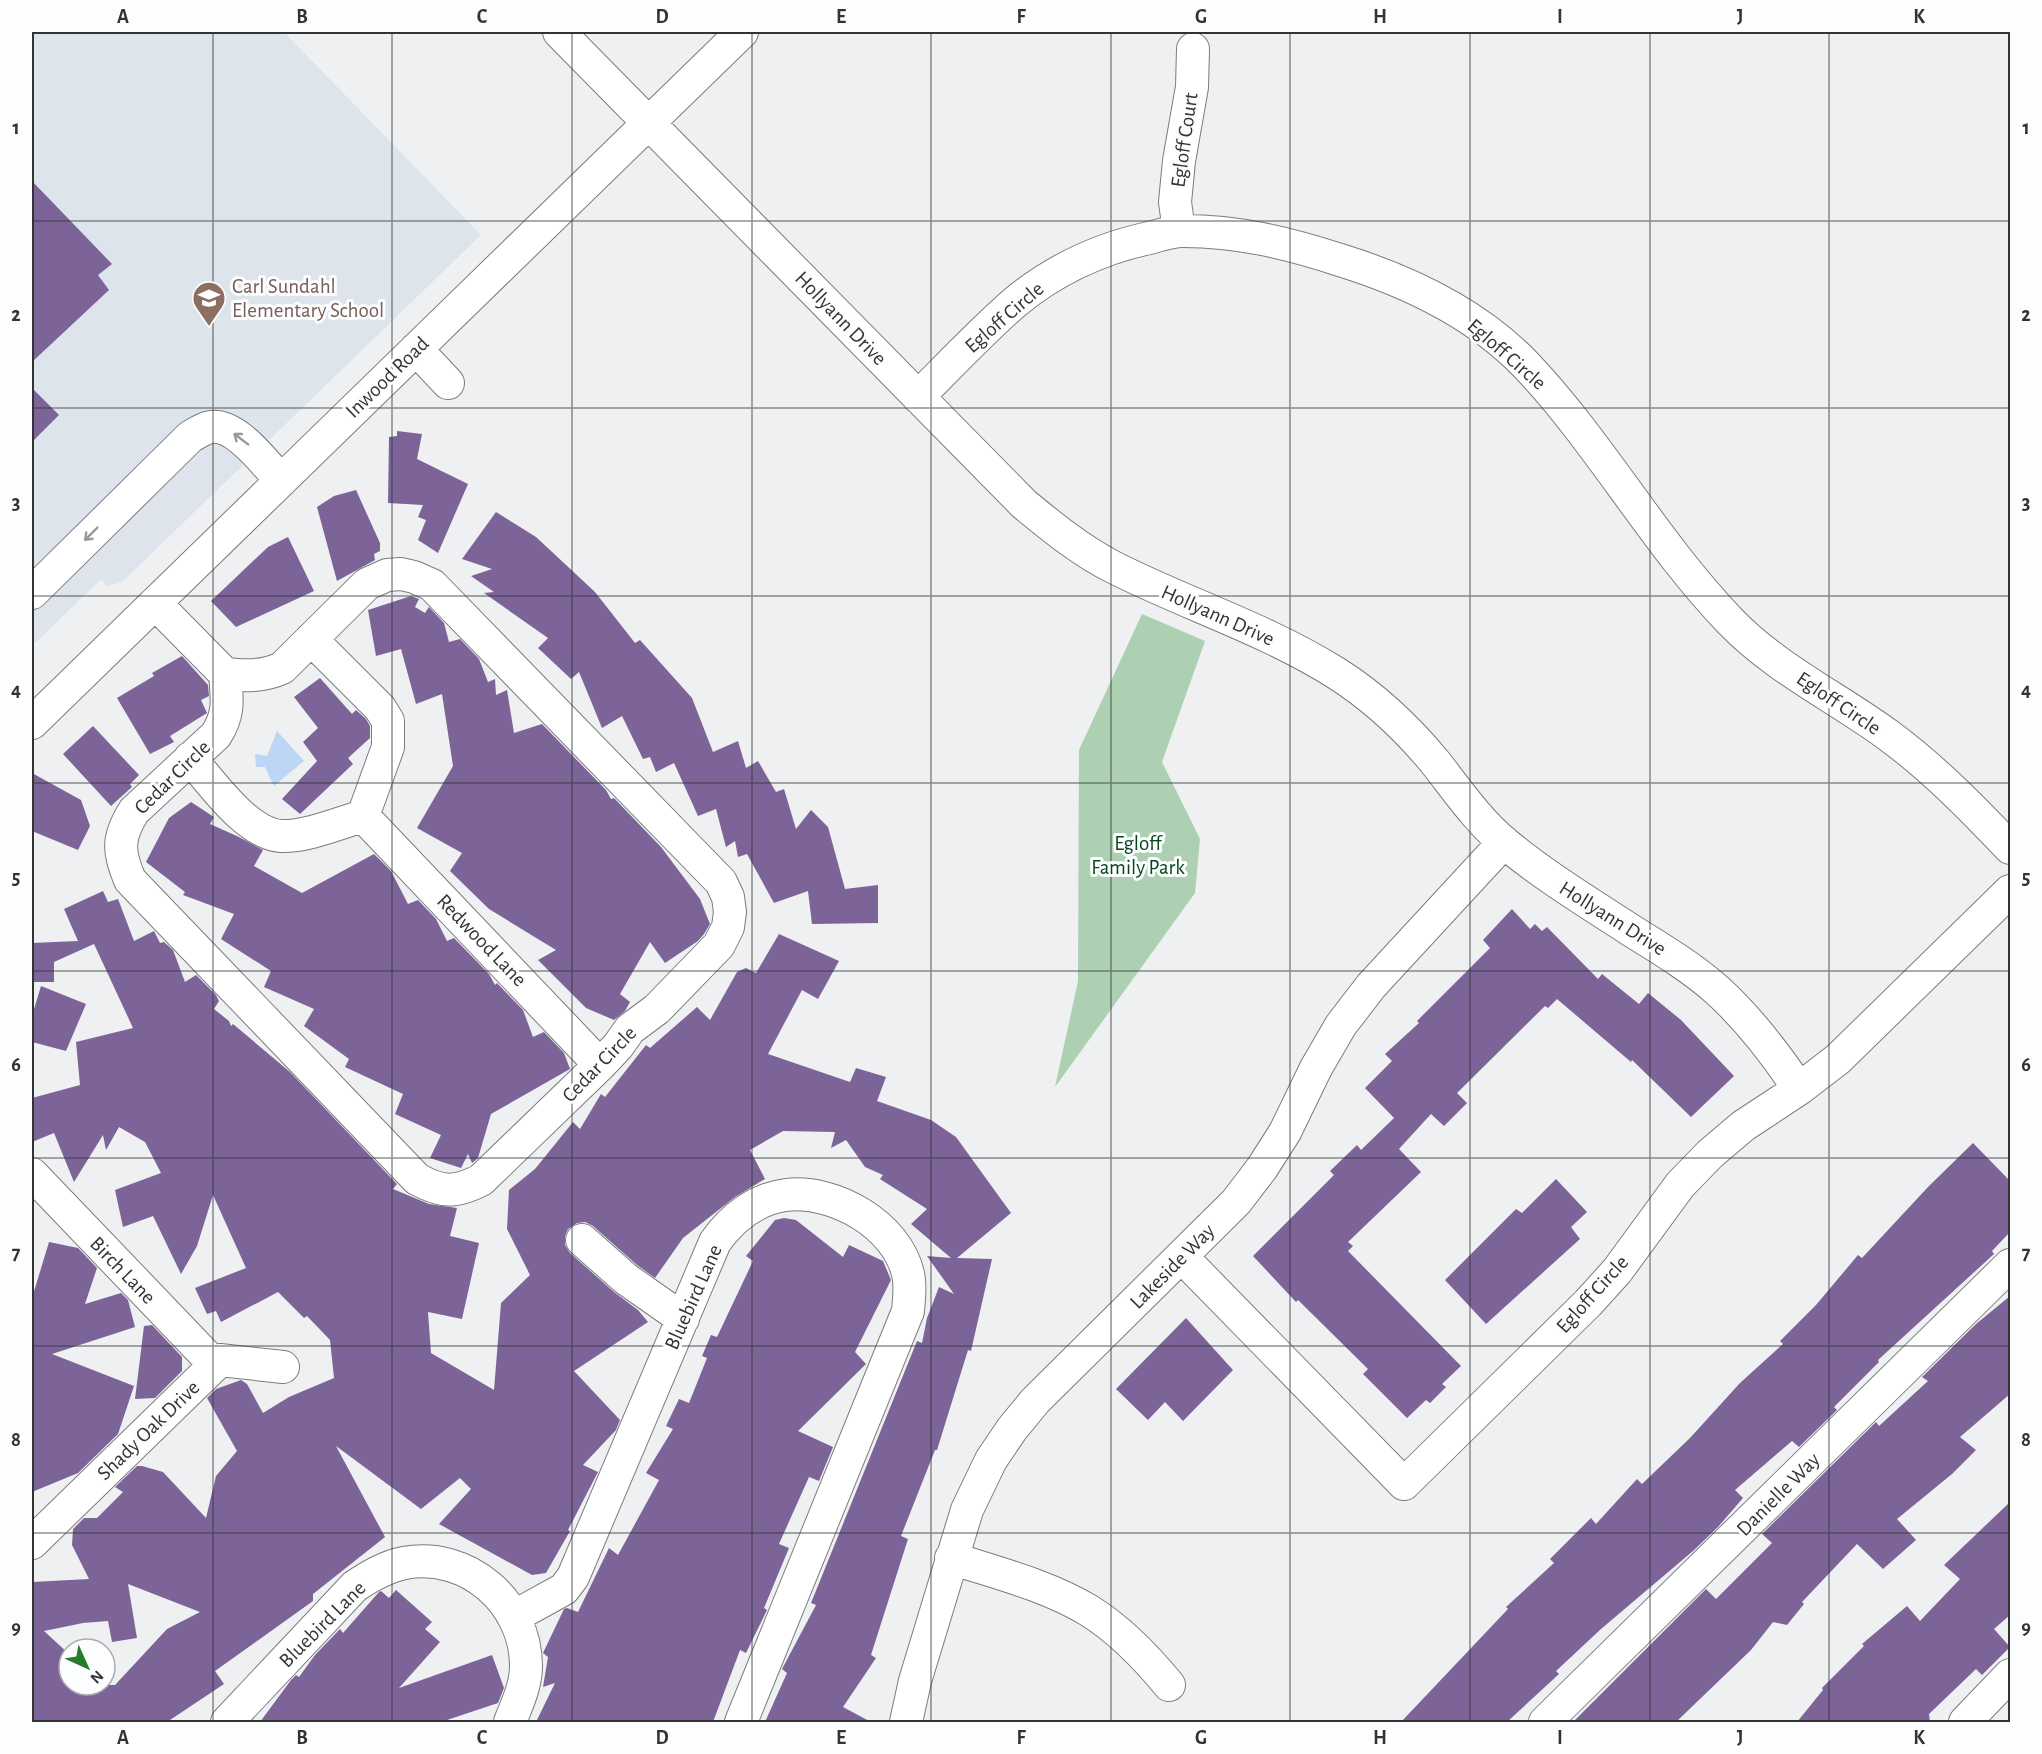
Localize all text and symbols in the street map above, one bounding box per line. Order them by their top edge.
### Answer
text: A [117,7,129,27]
text: B [296,7,308,27]
text: C [477,7,488,27]
text: D [655,7,669,27]
text: E [836,7,846,27]
text: F [1016,7,1026,27]
text: G [1195,7,1207,27]
text: H [1373,7,1387,27]
text: I [1557,7,1563,27]
text: J [1737,7,1743,27]
text: K [1913,7,1925,27]
street label: Egloff Court [1167,91,1202,189]
text: 1 [12,118,20,138]
text: 1 [2022,118,2030,138]
street label: Hollyann Drive [791,267,890,369]
place label: Carl Sundahl Elementary School [232,276,384,321]
street label: Egloff Circle [961,278,1048,357]
school or university icon: Carl Sundahl Elementary School [191,280,227,327]
text: 2 [11,305,21,325]
text: 2 [2021,305,2031,325]
street label: Egloff Circle [1463,315,1550,394]
street label: Inwood Road [342,333,433,422]
one-way arrow [233,433,249,445]
text: 3 [12,493,20,513]
text: 3 [2022,493,2030,513]
one-way arrow [84,527,99,542]
street label: Hollyann Drive [1158,581,1277,650]
street label: Egloff Circle [1793,668,1885,739]
text: 4 [11,680,21,700]
text: 4 [2021,680,2031,700]
street label: Cedar Circle [130,736,214,818]
park label: Egloff Family Park [1091,833,1185,878]
text: 5 [12,868,20,888]
text: 5 [2022,868,2030,888]
street label: Hollyann Drive [1556,877,1670,959]
street label: Redwood Lane [433,890,531,990]
street label: Cedar Circle [558,1022,640,1106]
text: 6 [11,1055,21,1075]
text: 6 [2021,1055,2031,1075]
street label: Lakeside Way [1126,1220,1219,1313]
street label: Birch Lane [86,1233,159,1308]
street label: Bluebird Lane [661,1242,726,1353]
text: 7 [12,1243,21,1263]
text: 7 [2022,1243,2031,1263]
street label: Egloff Circle [1552,1251,1632,1337]
street label: Shady Oak Drive [93,1376,204,1484]
text: 8 [11,1430,21,1450]
text: 8 [2021,1430,2031,1450]
street label: Danielle Way [1733,1449,1824,1540]
street label: Bluebird Lane [275,1577,370,1672]
text: 9 [11,1618,21,1638]
text: 9 [2021,1618,2031,1638]
north arrow [57,1637,117,1697]
text: N [87,1667,106,1686]
text: A [117,1728,129,1748]
text: B [296,1728,308,1748]
text: C [477,1728,488,1748]
text: D [655,1728,669,1748]
text: E [836,1728,846,1748]
text: F [1016,1728,1026,1748]
text: G [1195,1728,1207,1748]
text: H [1373,1728,1387,1748]
text: I [1557,1728,1563,1748]
text: J [1737,1728,1743,1748]
text: K [1913,1728,1925,1748]

